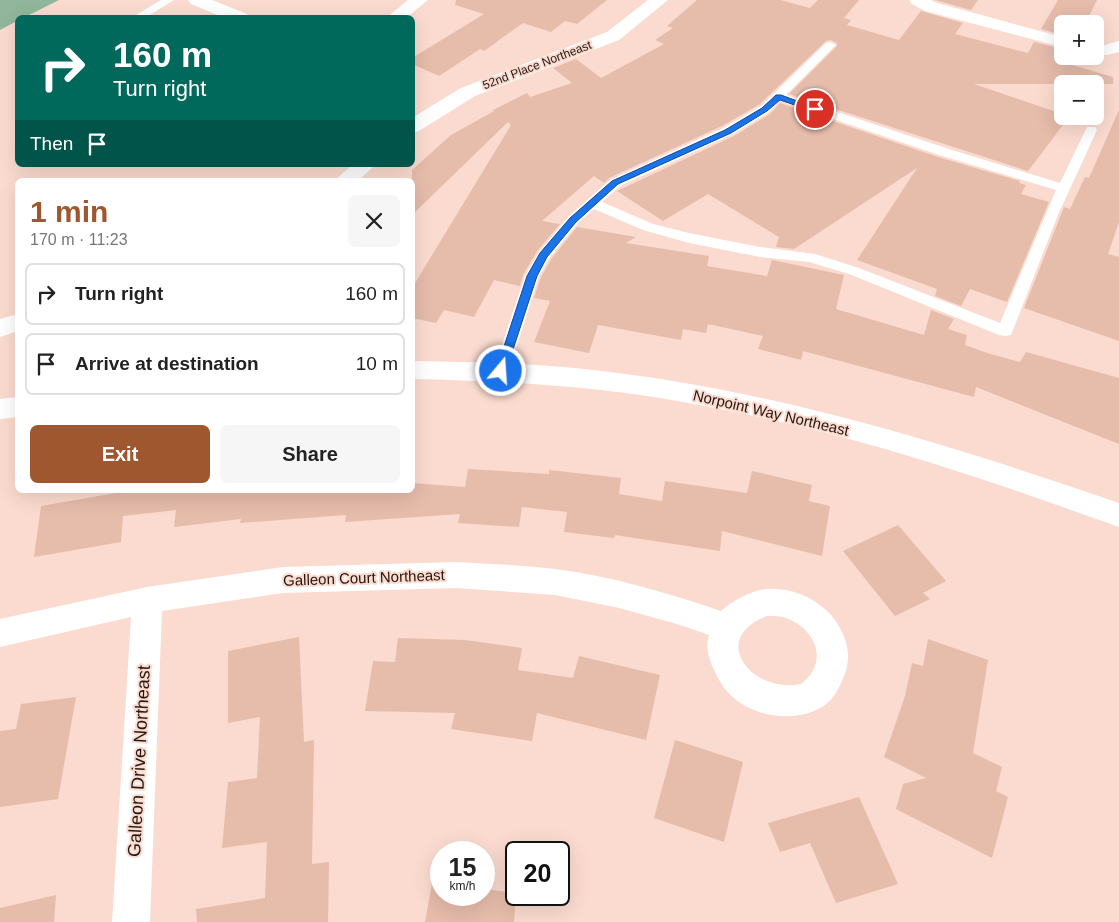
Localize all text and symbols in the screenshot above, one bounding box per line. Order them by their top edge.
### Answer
map controls [1054,15,1104,125]
button: + [1054,15,1104,65]
icon: right [30,35,95,100]
text: 160 m [113,35,212,74]
street label: 52nd Place Northeast [481,38,594,92]
button: − [1054,75,1104,125]
text: Turn right [113,76,206,101]
pin [794,88,836,130]
icon: arrive [801,95,829,123]
icon: arrive [83,130,111,158]
text: Then [30,133,73,154]
text: 1 min [30,195,108,228]
button: close [348,195,400,247]
text: 170 m · 11:23 [30,231,128,248]
icon: right [32,280,60,308]
text: Turn right [75,283,163,304]
text: 160 m [345,283,398,304]
position arrow [474,344,526,396]
icon: arrive [32,350,60,378]
text: Arrive at destination [75,353,259,374]
text: 10 m [356,353,398,374]
street label: Norpoint Way Northeast [691,386,852,439]
button: Exit [30,425,210,483]
button: Share [220,425,400,483]
street label: Galleon Court Northeast [283,566,446,589]
street label: Galleon Drive Northeast [124,665,154,857]
speed limit sign: 20 [505,841,570,906]
text: 15 [449,853,476,881]
text: km/h [449,879,476,893]

